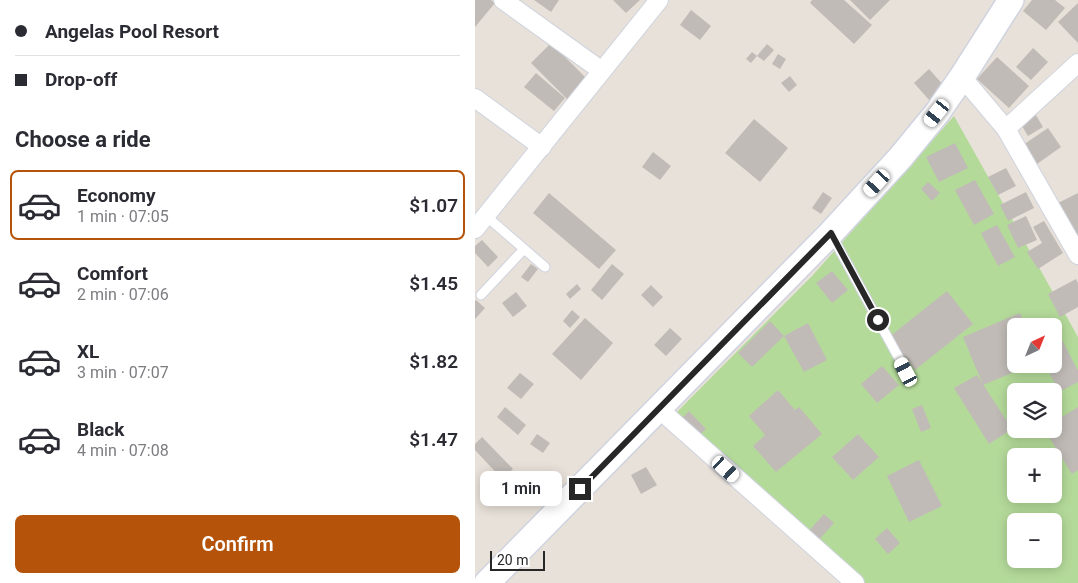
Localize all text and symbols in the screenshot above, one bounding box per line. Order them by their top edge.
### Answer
text: Angelas Pool Resort [45,20,219,43]
text: Drop-off [45,68,117,91]
car [921,97,952,129]
text: Choose a ride [15,127,151,152]
car [861,167,892,199]
icon: car [17,183,62,228]
text: Economy [77,184,156,207]
text: $1.07 [409,194,458,217]
text: 1 min · 07:05 [77,207,169,226]
icon: car [17,261,62,306]
text: Comfort [77,262,148,285]
text: $1.45 [409,272,458,295]
text: 2 min · 07:06 [77,285,169,304]
route start [867,309,889,331]
north arrow [1007,318,1063,372]
map controls [1007,318,1062,568]
icon: car [17,339,62,384]
text: XL [77,340,99,363]
text: $1.82 [409,350,458,373]
car [892,355,919,389]
text: 3 min · 07:07 [77,363,169,382]
button: layers [1007,383,1062,438]
icon: car [17,417,62,462]
text: Black [77,418,124,441]
text: $1.47 [409,428,458,451]
text: 4 min · 07:08 [77,441,169,460]
button: + [1007,448,1062,503]
car [709,453,742,485]
callout: 1 min [480,472,563,506]
route end [569,478,591,500]
text: 1 min [501,479,541,498]
button: − [1007,513,1062,568]
button: Confirm [15,515,460,573]
scale bar [490,548,545,571]
text: 20 m [497,552,529,568]

